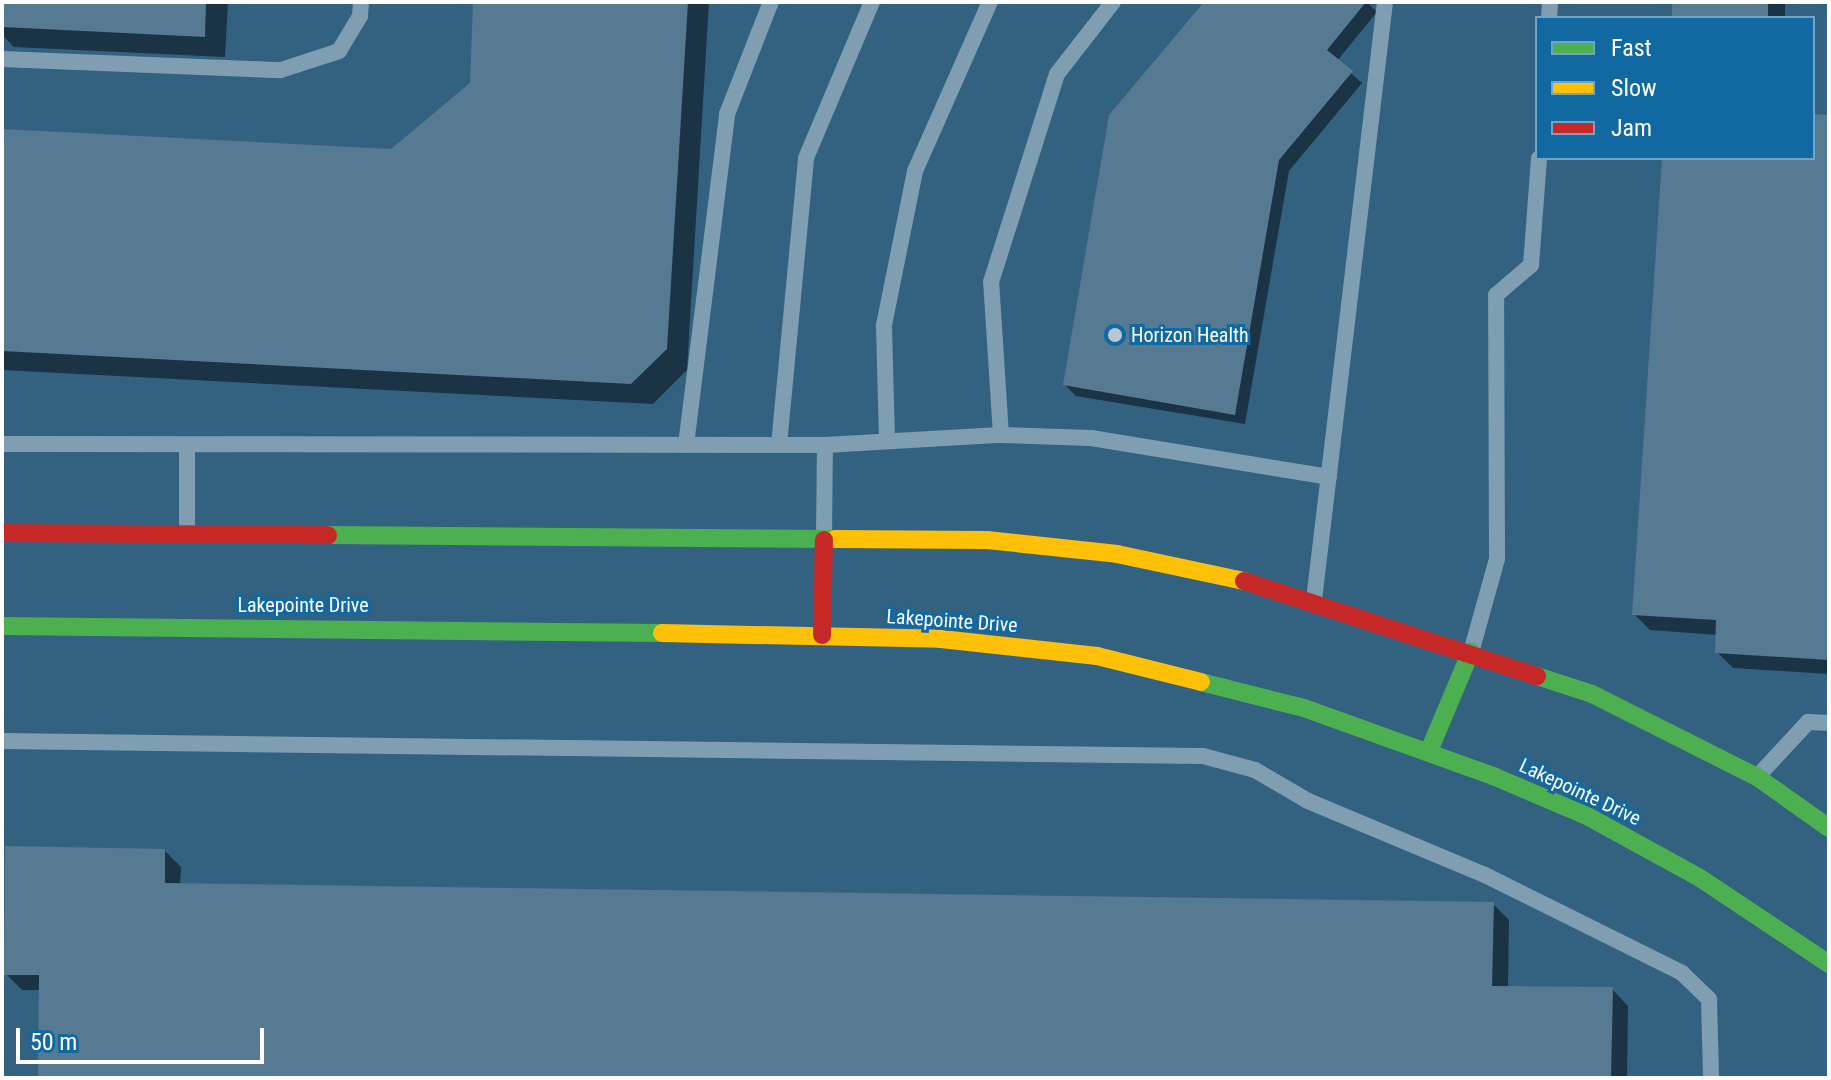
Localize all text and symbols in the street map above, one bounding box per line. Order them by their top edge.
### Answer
legend [1535,16,1815,160]
text: Fast [1611,34,1652,62]
text: Slow [1611,74,1657,102]
text: Jam [1611,114,1652,142]
place label: Horizon Health [1131,323,1249,347]
marker: Horizon Health [1106,326,1124,344]
street label: Lakepointe Drive [237,593,369,617]
street label: Lakepointe Drive [886,604,1018,638]
street label: Lakepointe Drive [1515,753,1645,831]
scale bar [20,1012,268,1062]
text: 50 m [30,1028,77,1056]

